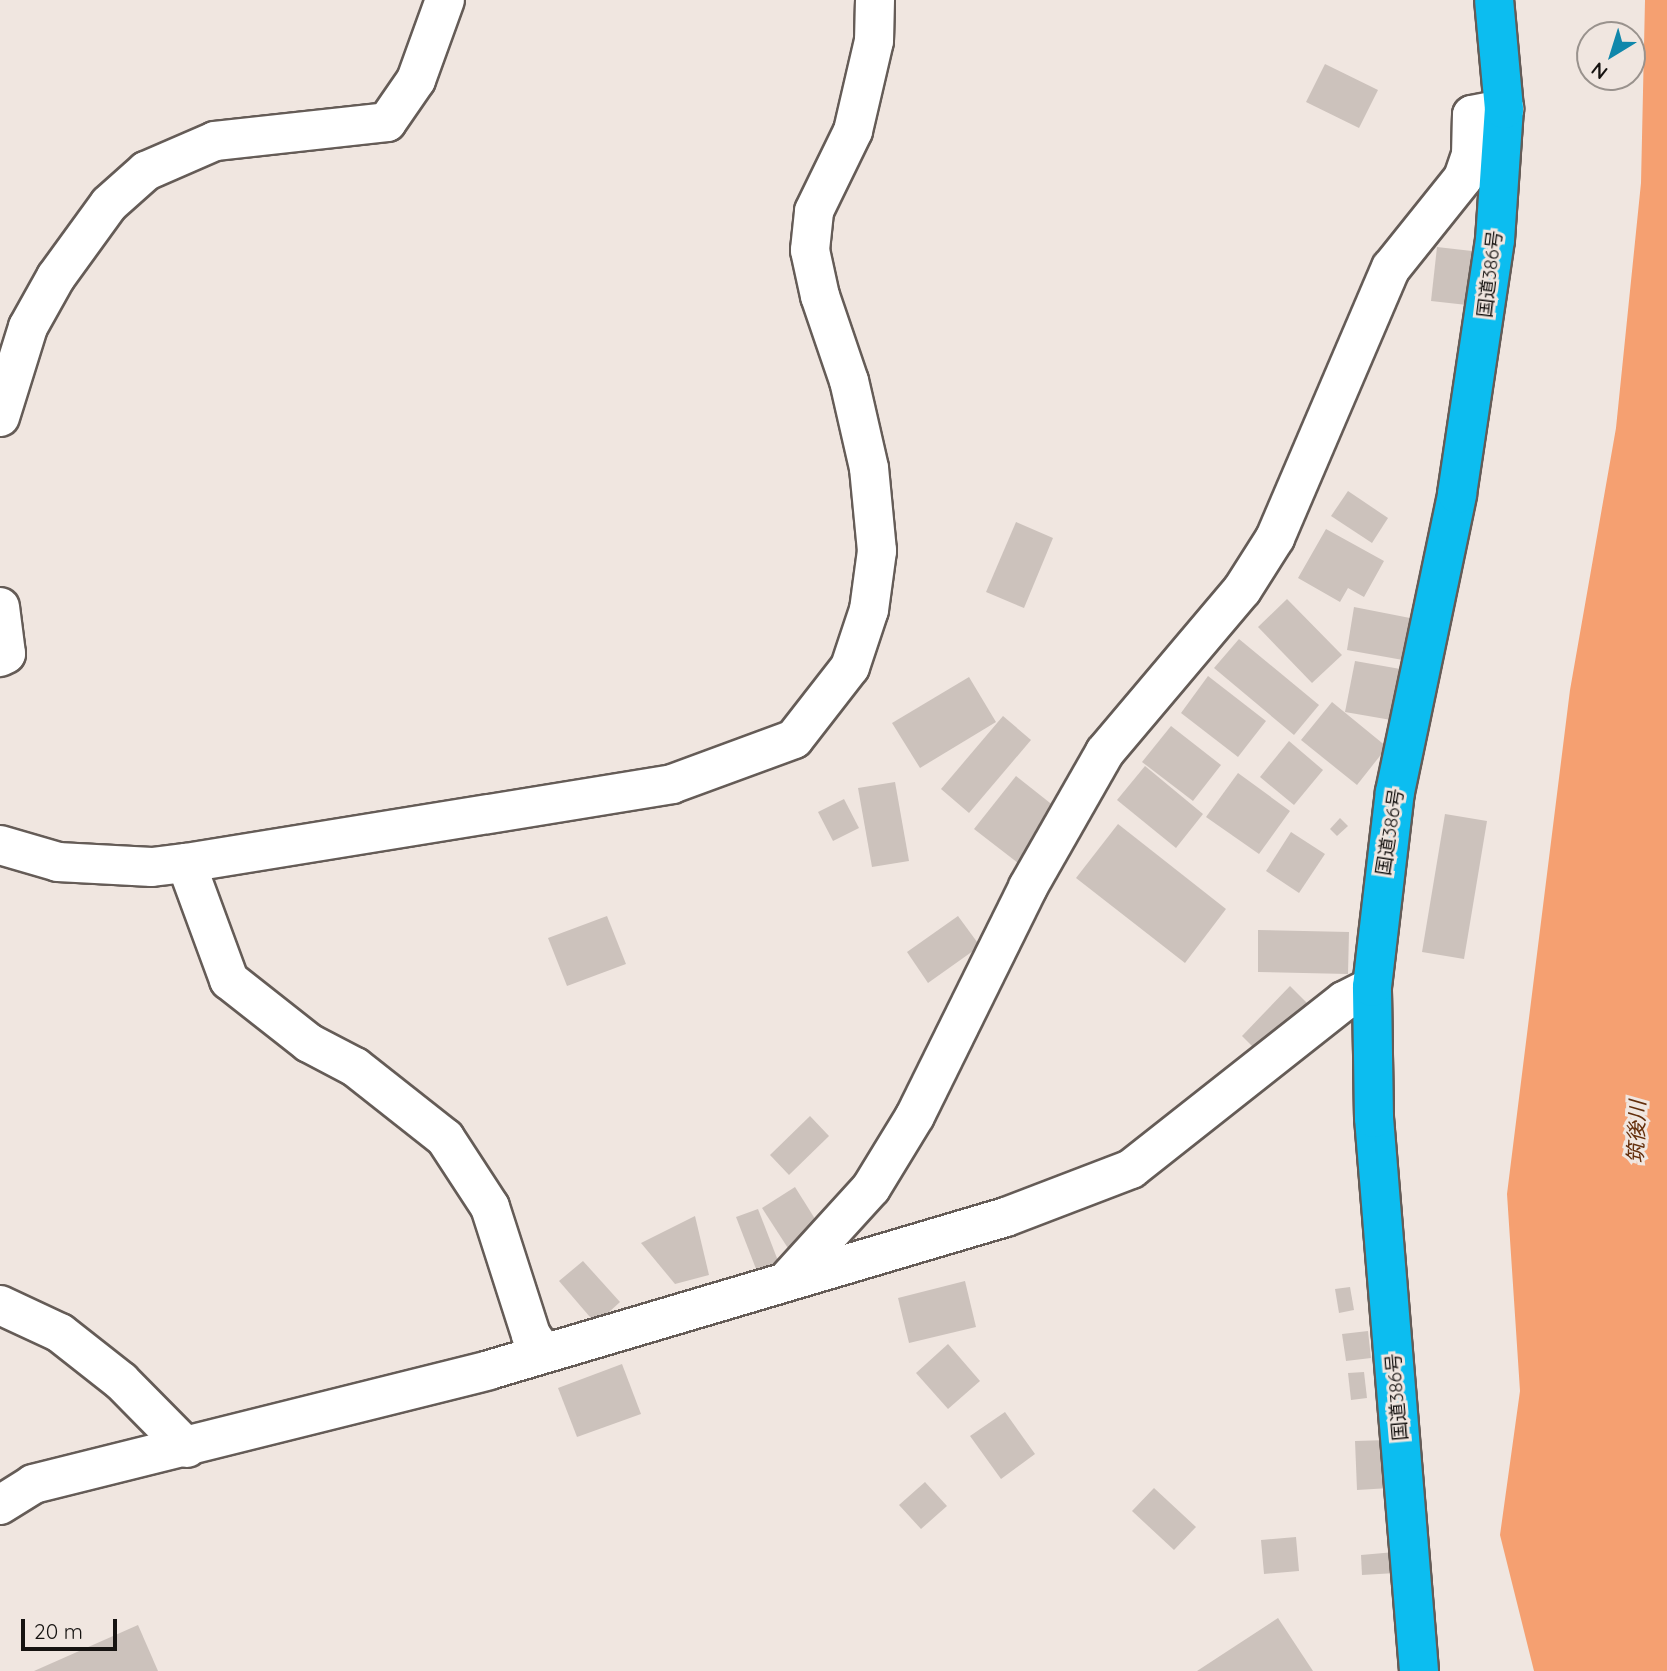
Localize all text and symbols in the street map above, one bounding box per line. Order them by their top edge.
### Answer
north arrow [1576,21,1646,91]
text: N [1586,57,1612,85]
street label: 国道386号 [1473,229,1507,319]
street label: 国道386号 [1372,787,1408,877]
water label: 筑後川 [1622,1100,1650,1164]
street label: 国道386号 [1382,1352,1412,1442]
scale bar [24,1604,121,1648]
text: 20 m [34,1618,83,1644]

